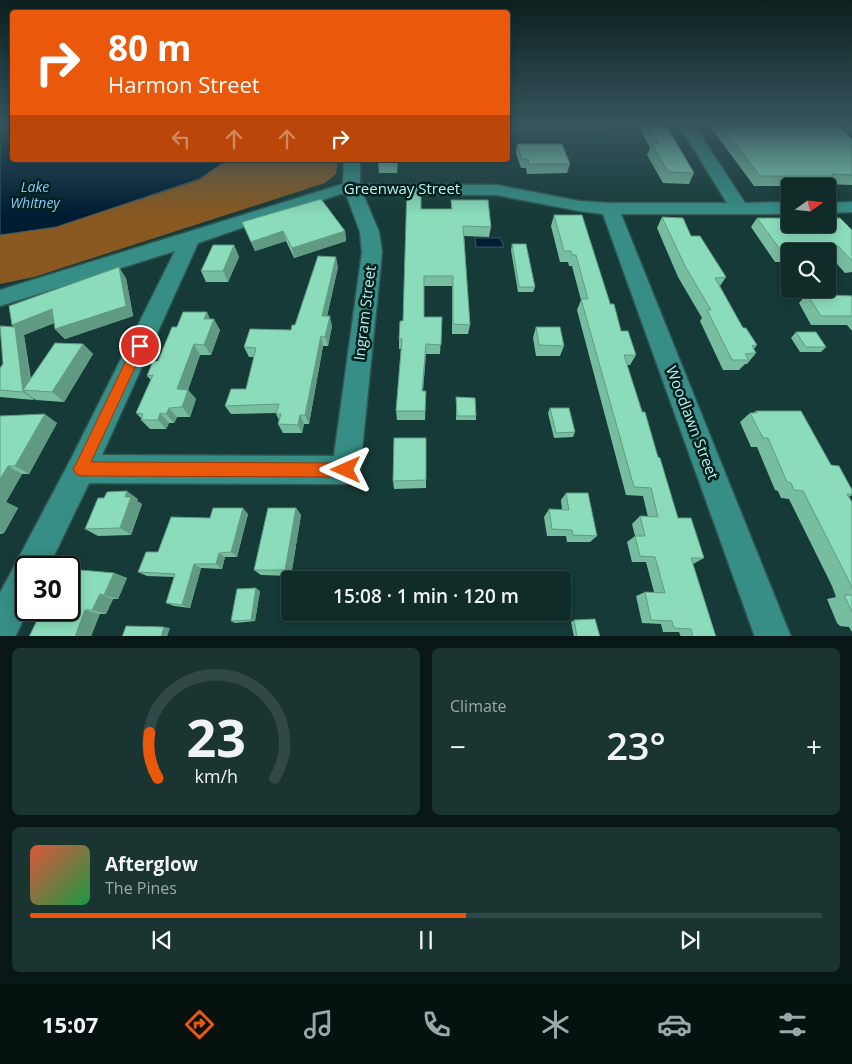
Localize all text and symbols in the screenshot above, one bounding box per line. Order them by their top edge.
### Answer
text: 80 m [108,24,191,71]
icon: right [25,30,90,95]
text: Harmon Street [108,69,260,99]
icon: left [167,125,195,153]
icon: ahead [220,125,248,153]
icon: ahead [273,125,301,153]
icon: right [326,125,354,153]
water label: Lake Whitney [10,177,61,212]
street label: Greenway Street [344,178,460,198]
north arrow [781,178,836,232]
map controls [781,178,836,298]
button: search [781,243,836,298]
street label: Ingram Street [348,264,380,362]
pin [119,325,161,367]
icon: arrive [126,332,154,360]
street label: Woodlawn Street [662,363,724,482]
position arrow [319,443,371,495]
speed limit sign: 30 [15,556,80,621]
text: 15:08 · 1 min · 120 m [333,583,519,609]
text: Climate [450,695,507,717]
text: 23 [186,701,246,772]
text: 23° [606,719,666,771]
text: − [450,727,466,765]
text: + [806,727,822,765]
text: km/h [194,764,238,788]
text: Afterglow [105,851,198,877]
text: The Pines [105,877,177,899]
icon: previous [148,926,176,954]
icon: pause [412,926,440,954]
icon: next [676,926,704,954]
icon: directions [182,1007,217,1042]
icon: music [301,1007,336,1042]
icon: phone [419,1007,454,1042]
icon: climate [538,1007,573,1042]
icon: car [657,1007,692,1042]
icon: filters [775,1007,810,1042]
text: 15:07 [42,1009,98,1039]

